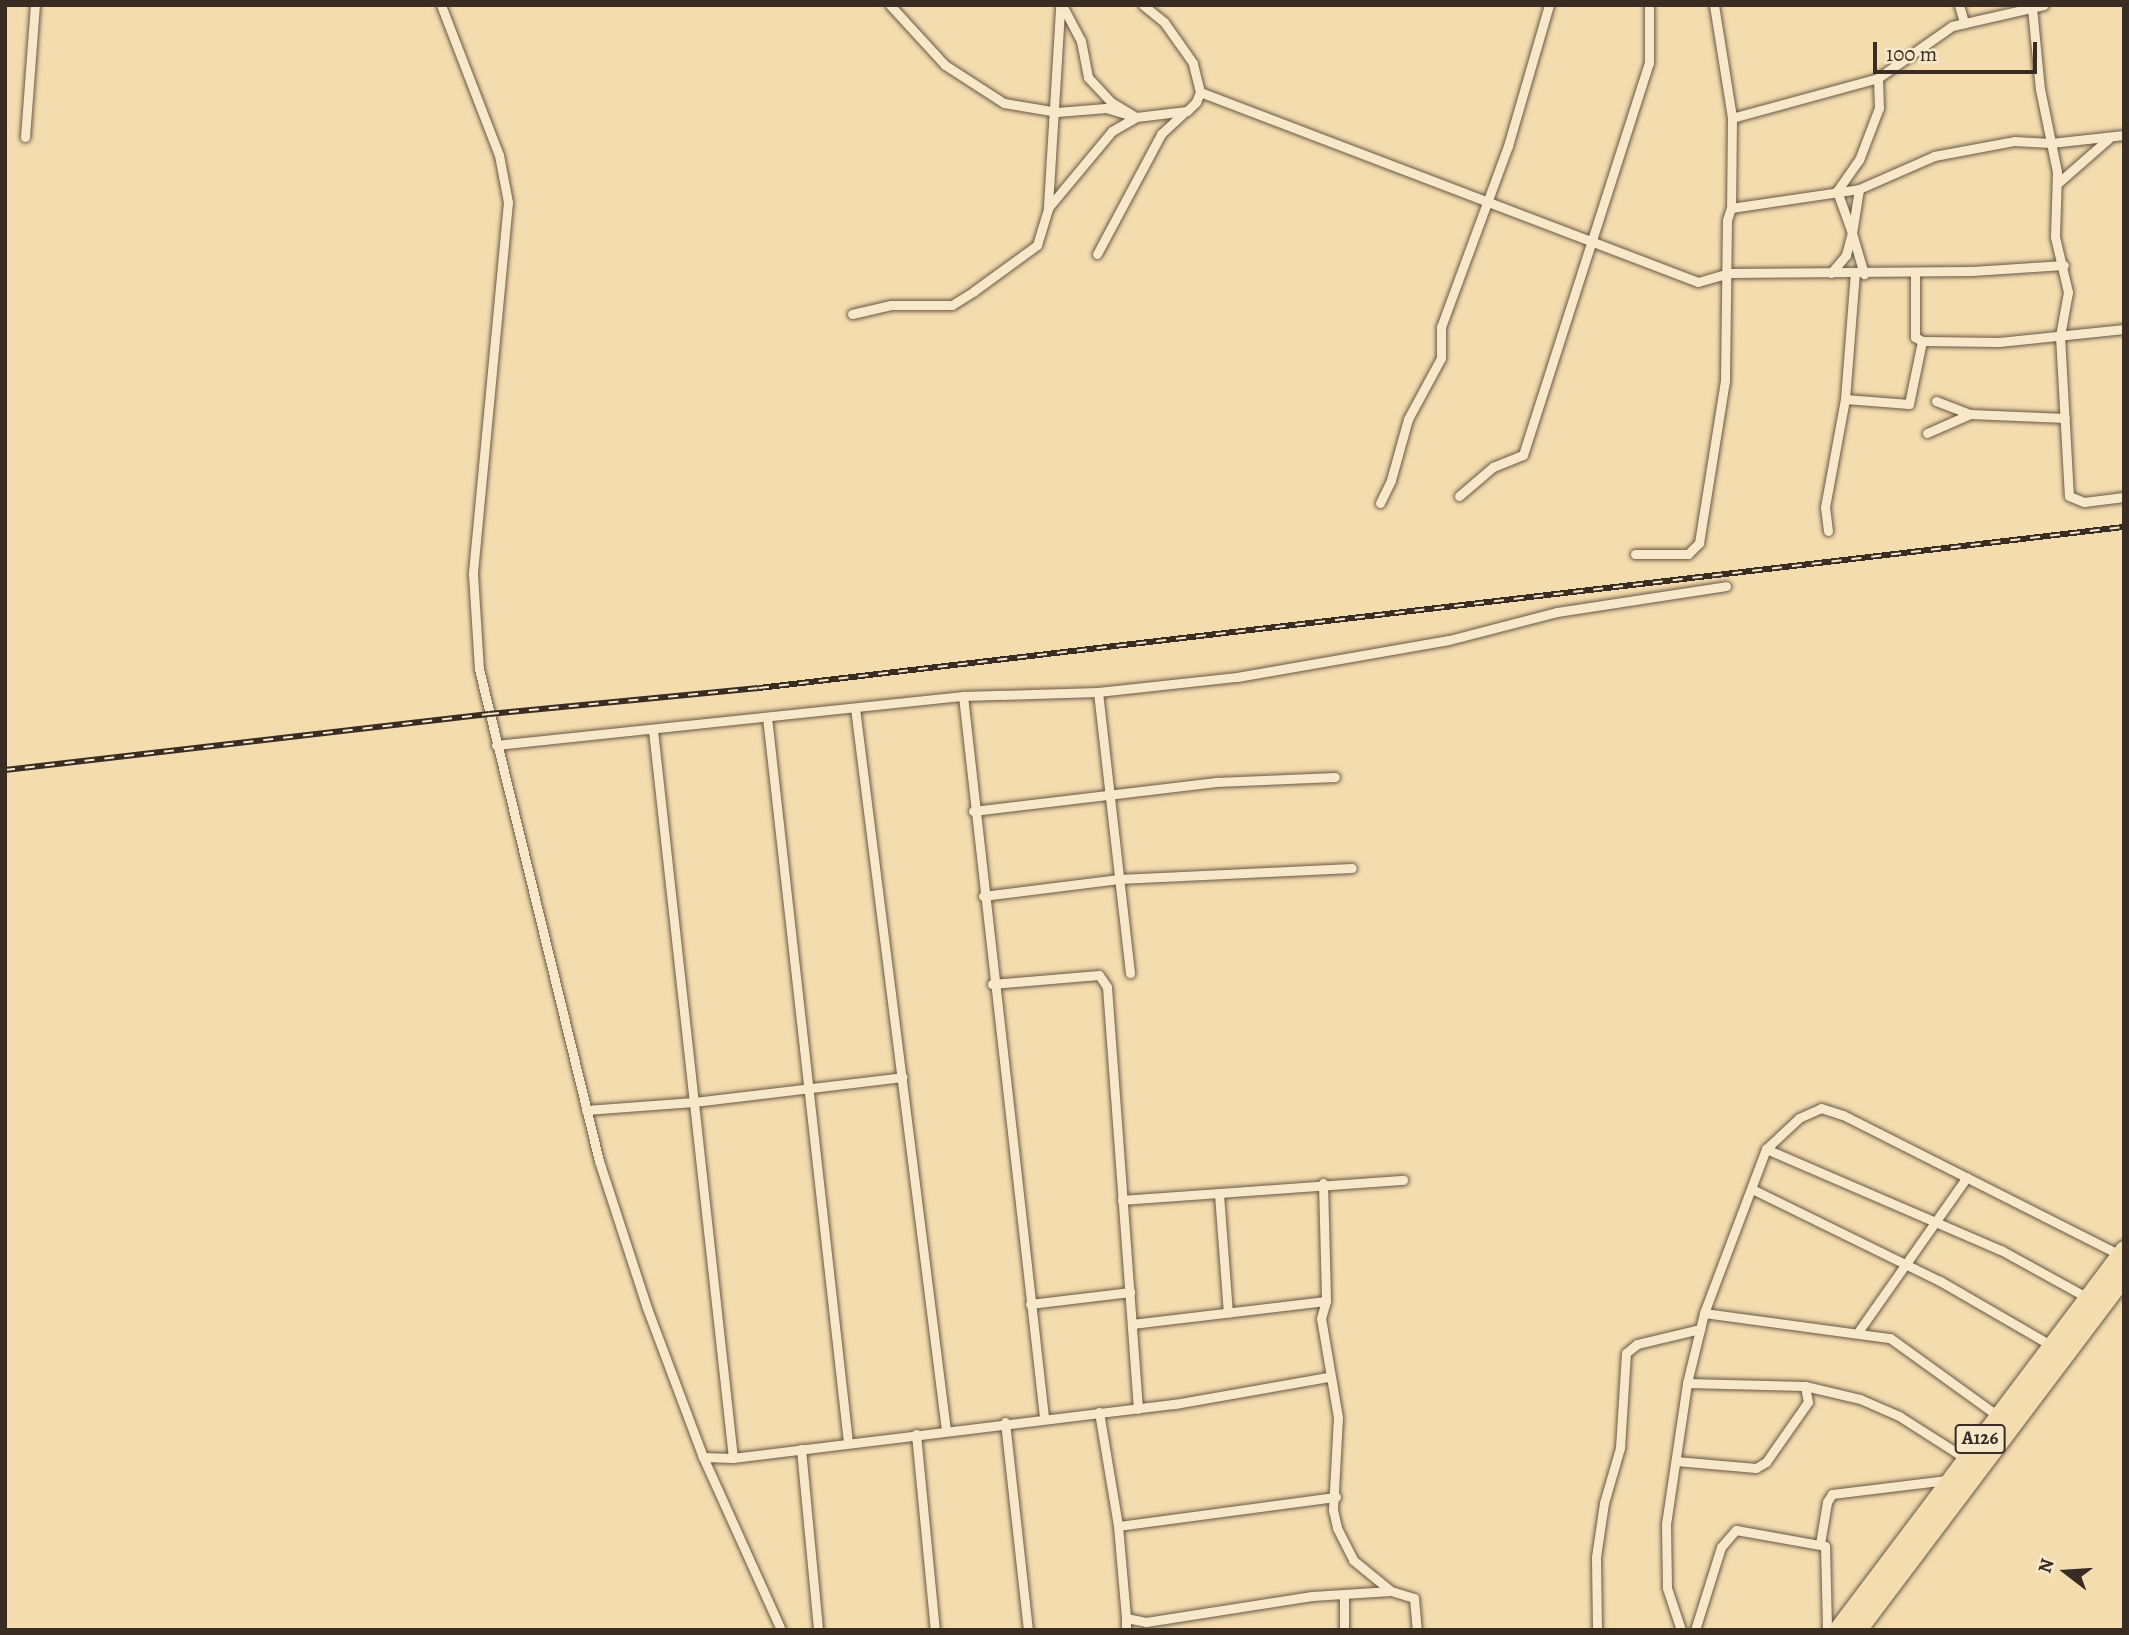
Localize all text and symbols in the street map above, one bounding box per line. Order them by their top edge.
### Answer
scale bar [1877,28,2042,72]
text: 100 m [1886,40,1937,68]
road number: A126 [1954,1424,2006,1455]
north arrow [2031,1537,2101,1607]
text: N [2031,1555,2060,1576]

